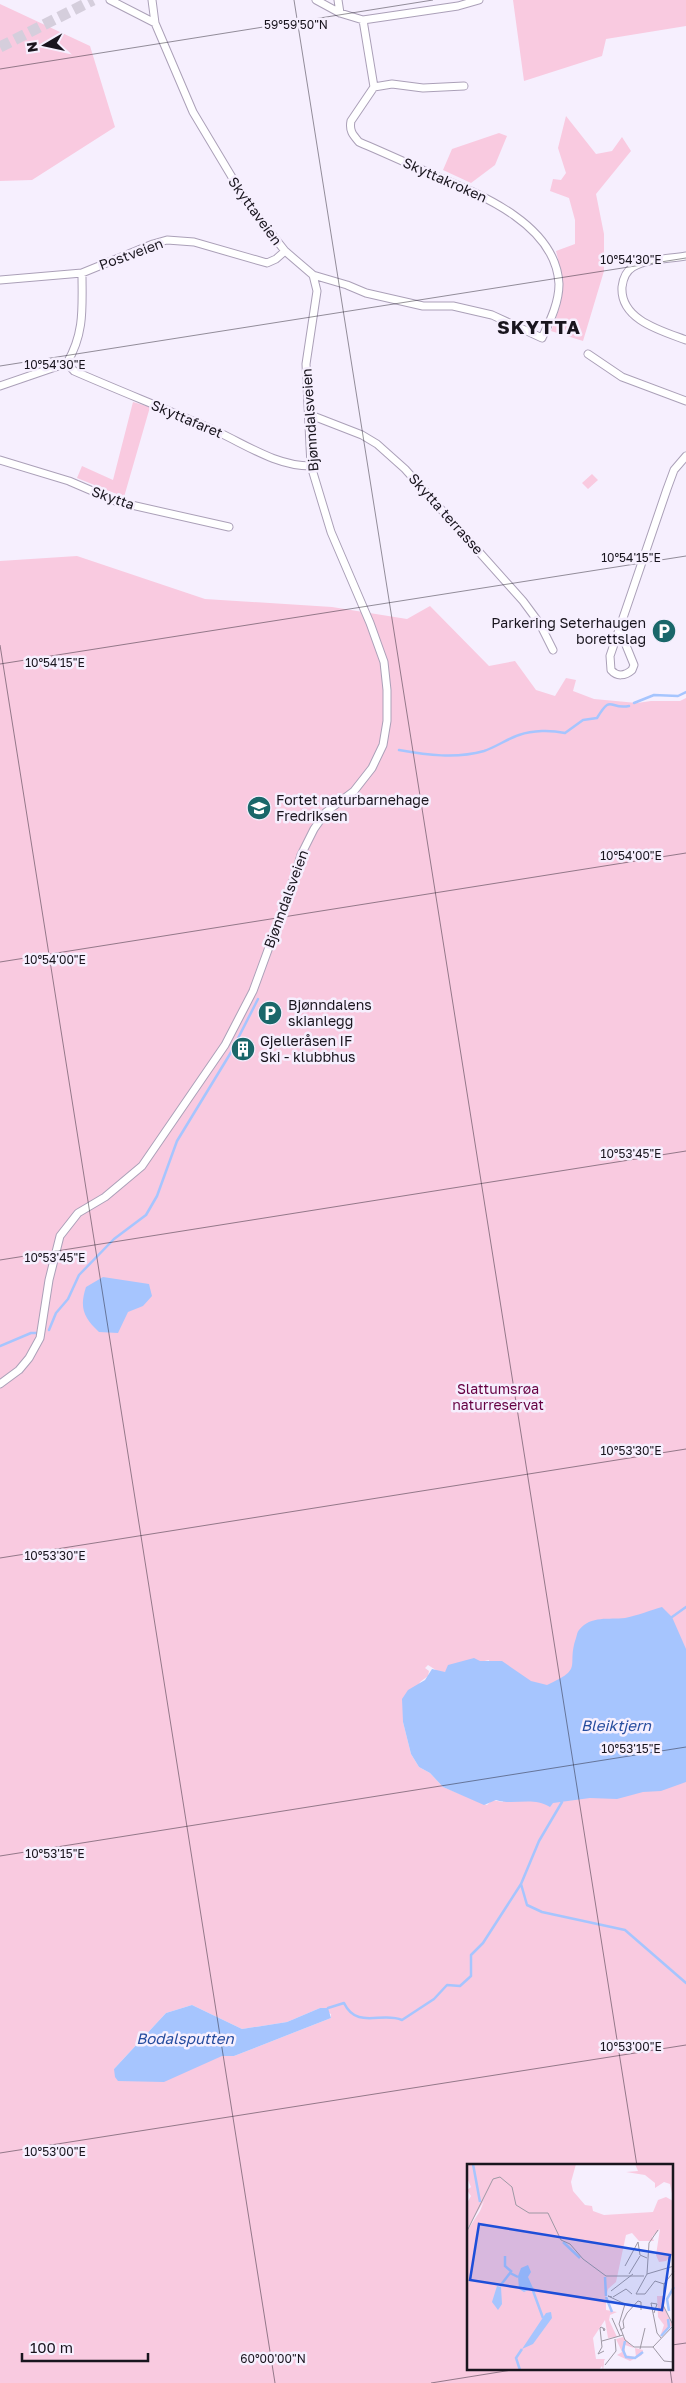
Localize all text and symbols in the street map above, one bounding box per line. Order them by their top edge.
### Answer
text: 59°59'50"N [264,17,328,32]
north arrow [20,20,70,70]
text: N [22,41,41,54]
street label: Skyttakroken [401,153,490,206]
street label: Skyttaveien [225,173,286,248]
street label: Postveien [96,234,165,273]
text: 10°54'30"E [600,252,662,267]
district label: SKYTTA [497,315,581,338]
text: 10°54'30"E [24,357,86,372]
street label: Bjønndalsveien [297,368,322,472]
street label: Skyttafaret [149,396,226,441]
street label: Skytta terrasse [406,470,487,558]
street label: Skytta [89,482,137,513]
text: 10°54'15"E [601,550,661,565]
place label: Parkering Seterhaugen borettslag [491,614,646,647]
parking icon: Parkering Seterhaugen borettslag [651,618,677,644]
text: 10°54'15"E [25,655,85,670]
place label: Fortet naturbarnehage Fredriksen [276,791,429,824]
school or university icon: Fortet naturbarnehage Fredriksen [246,795,272,821]
street label: Bjønndalsveien [260,847,311,950]
text: 10°54'00"E [600,848,662,863]
text: 10°54'00"E [24,952,86,967]
place label: Bjønndalens skianlegg [288,996,372,1029]
parking icon: Bjønndalens skianlegg [257,1000,283,1026]
place label: Gjelleråsen IF Ski - klubbhus [260,1032,356,1065]
building icon: Gjelleråsen IF Ski - klubbhus [230,1036,256,1062]
text: 10°53'45"E [601,1146,661,1161]
text: 10°53'45"E [25,1250,85,1265]
park label: Slattumsrøa naturreservat [452,1380,544,1413]
text: 10°53'30"E [600,1443,662,1458]
text: 10°53'30"E [24,1548,86,1563]
water label: Bleiktjern [581,1716,652,1735]
text: 10°53'15"E [601,1741,661,1756]
text: 10°53'15"E [25,1846,85,1861]
water label: Bodalsputten [136,2029,235,2047]
text: 10°53'00"E [600,2039,662,2054]
text: 10°53'00"E [24,2144,86,2159]
inset map [467,2164,674,2370]
scale bar [22,2330,149,2362]
text: 100 m [30,2338,73,2356]
text: 60°00'00"N [240,2351,306,2366]

